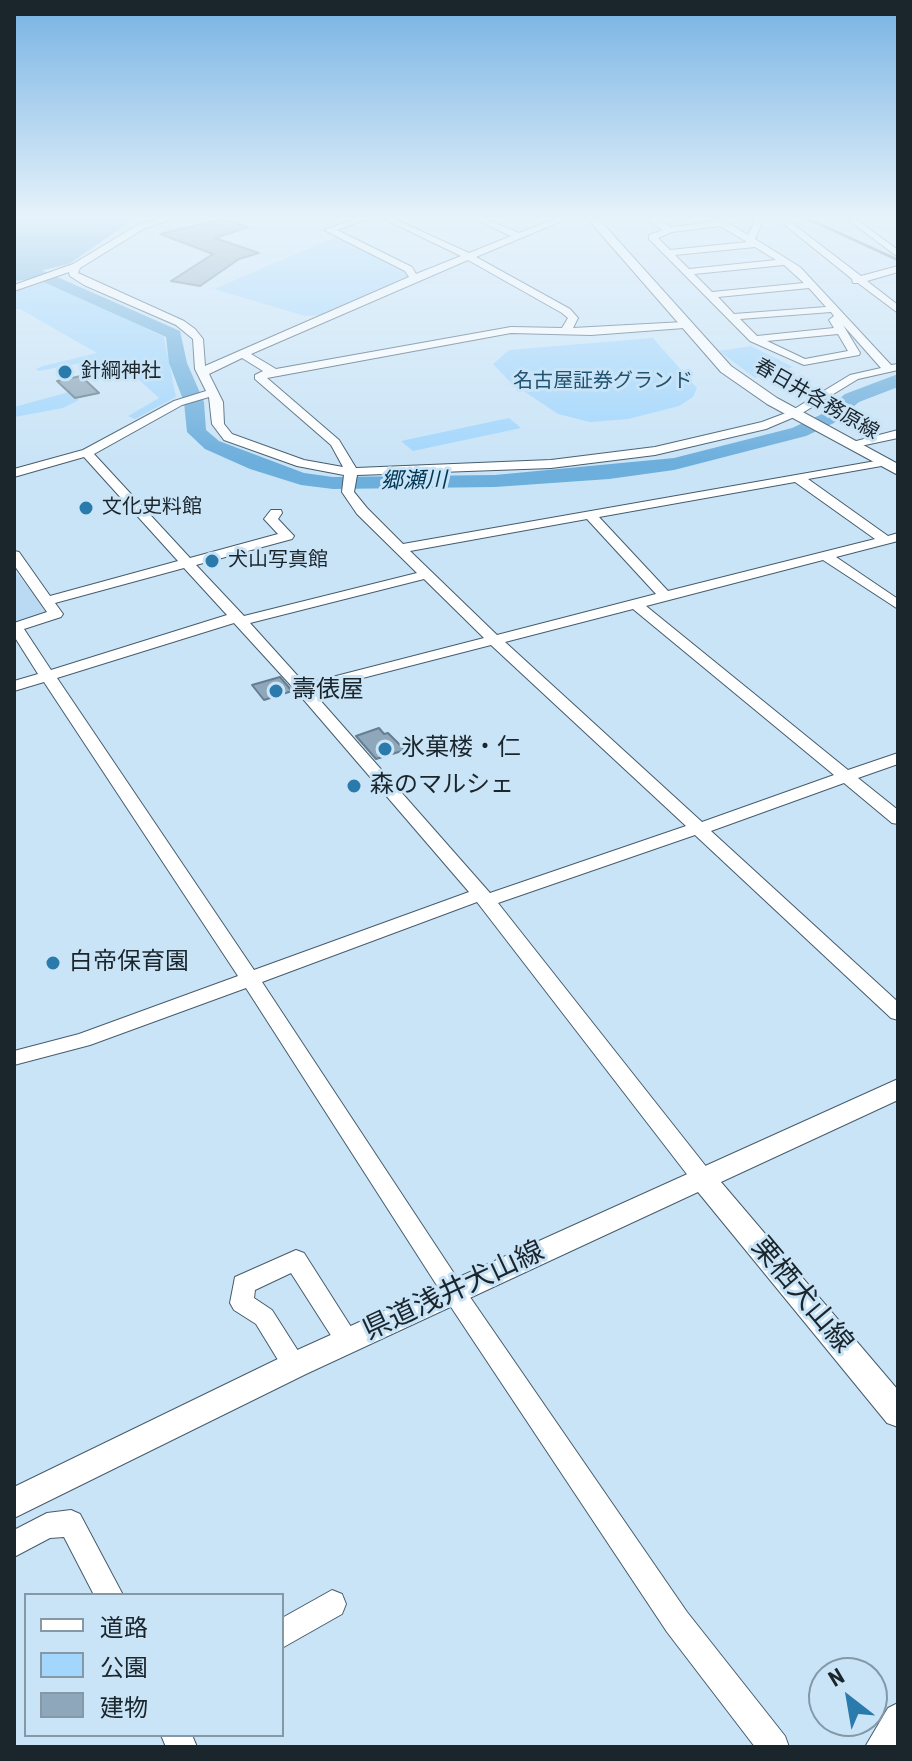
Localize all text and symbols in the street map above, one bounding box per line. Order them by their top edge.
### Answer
street label: 春日井各務原線 [749,355,883,445]
place label: 針綱神社 [81,360,161,384]
marker: 針綱神社 [56,363,74,381]
park label: 名古屋証券グランド [513,370,693,394]
water label: 郷瀬川 [381,468,447,496]
place label: 文化史料館 [102,496,202,520]
marker: 文化史料館 [77,499,95,517]
place label: 犬山写真館 [228,549,328,573]
marker: 犬山写真館 [203,552,221,570]
place label: 壽俵屋 [292,677,364,705]
marker: 壽俵屋 [267,682,285,700]
place label: 氷菓楼・仁 [401,735,521,763]
marker: 氷菓楼・仁 [376,740,394,758]
place label: 森のマルシェ [370,772,514,800]
marker: 森のマルシェ [345,777,363,795]
place label: 白帝保育園 [69,949,189,977]
marker: 白帝保育園 [44,954,62,972]
street label: 栗栖犬山線 [743,1232,859,1360]
street label: 県道浅井犬山線 [358,1235,550,1349]
legend [24,1593,284,1737]
text: 道路 [100,1614,148,1642]
text: 公園 [100,1654,148,1682]
north arrow [808,1657,888,1737]
text: N [824,1664,849,1692]
text: 建物 [100,1694,148,1722]

